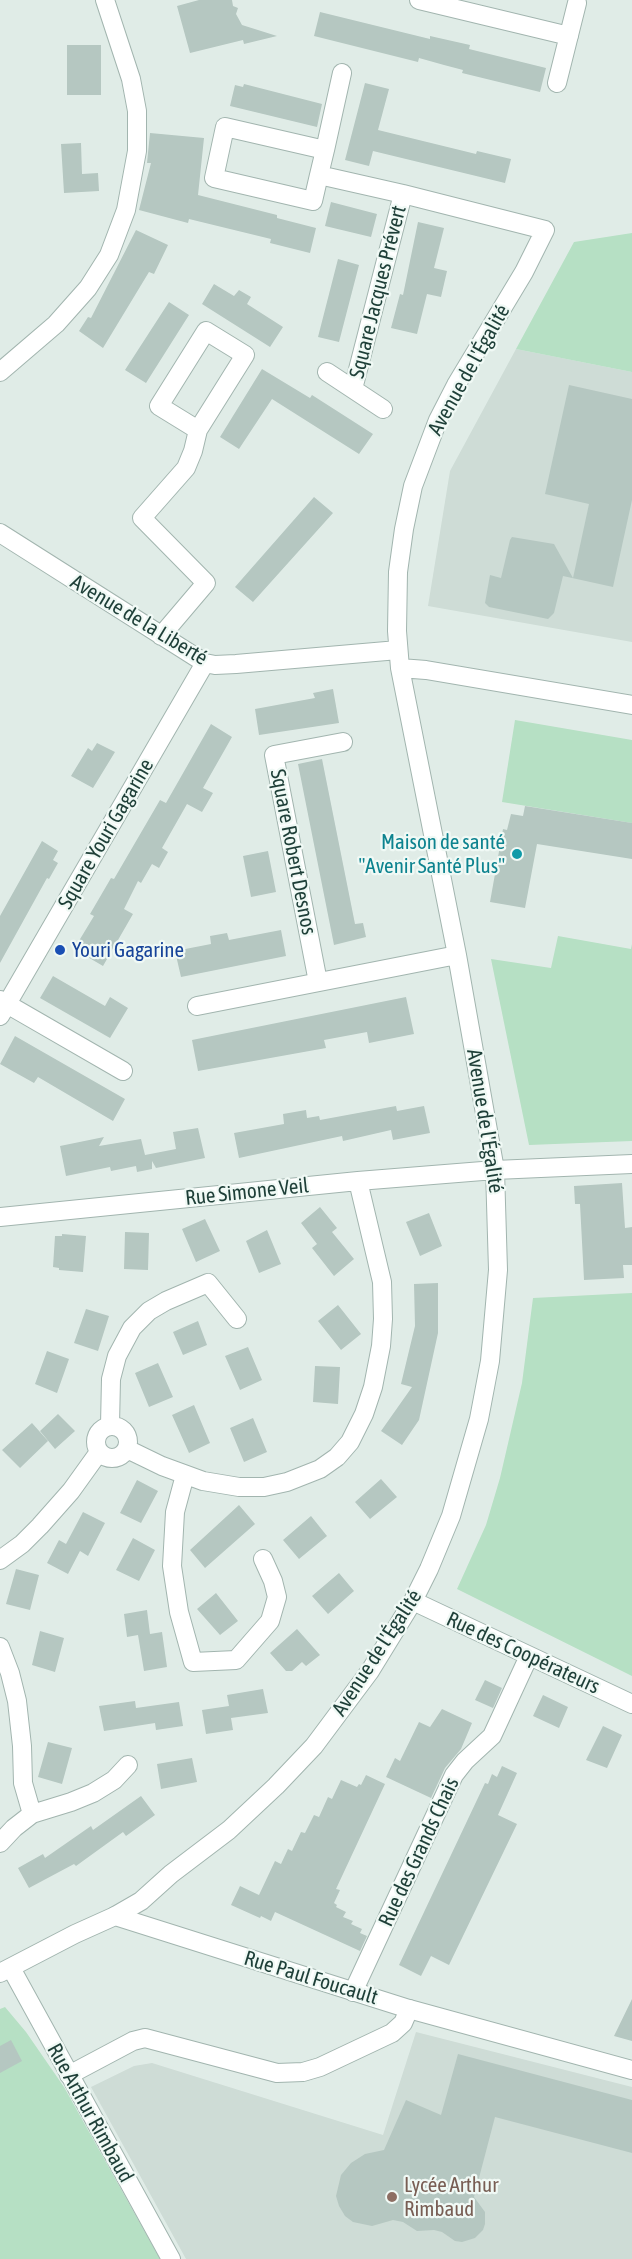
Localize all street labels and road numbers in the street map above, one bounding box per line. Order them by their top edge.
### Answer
street label: Square Jacques Prévert [344,203,412,381]
street label: Avenue de l'Égalité [423,300,515,440]
street label: Avenue de la Liberté [66,569,212,671]
street label: Square Youri Gagarine [53,754,159,914]
street label: Square Robert Desnos [265,767,321,937]
street label: Avenue de l'Égalité [461,1047,509,1195]
street label: Rue Simone Veil [184,1173,310,1211]
street label: Avenue de l'Égalité [327,1585,427,1721]
street label: Rue des Coopérateurs [442,1606,604,1700]
street label: Rue des Grands Chais [373,1773,465,1931]
street label: Rue Paul Foucault [241,1946,381,2010]
street label: Rue Arthur Rimbaud [41,2039,139,2187]

